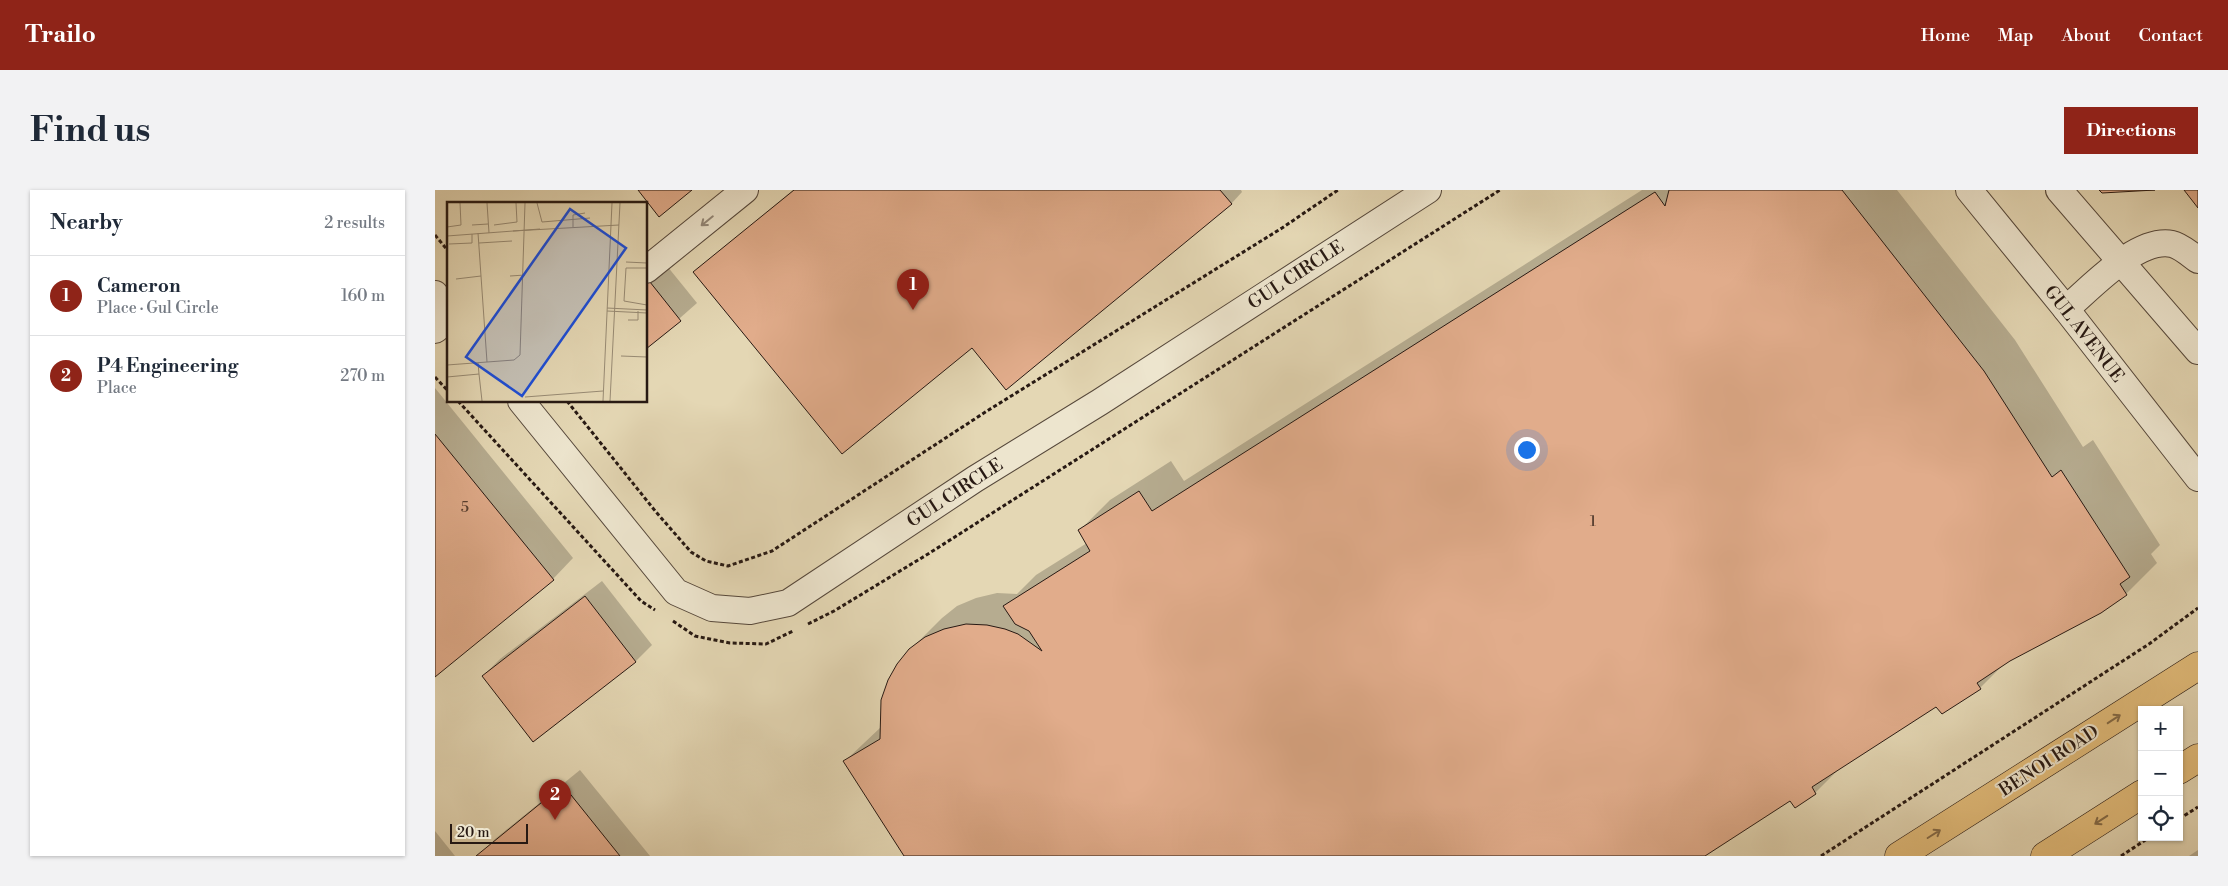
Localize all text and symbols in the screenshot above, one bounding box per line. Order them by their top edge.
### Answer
text: Trailo [25,20,96,50]
text: Home [1921,24,1970,47]
text: Map [1998,24,2034,47]
text: About [2062,24,2111,47]
text: Contact [2139,24,2203,47]
button: Directions [2064,107,2198,154]
text: Find us [30,109,150,152]
inset map [447,202,647,402]
text: Nearby [50,210,123,236]
text: 2 results [324,213,385,233]
one-way arrow [701,215,714,226]
street label: GUL CIRCLE [1243,235,1349,315]
pin: 1 [897,269,929,310]
text: Cameron [97,274,181,298]
street label: GUL AVENUE [2039,281,2129,387]
text: 1 [62,286,70,306]
text: 160 m [341,286,385,306]
text: Place · Gul Circle [97,298,219,318]
text: P4 Engineering [97,354,238,378]
text: 2 [61,366,71,386]
text: 270 m [340,366,385,386]
text: Place [97,378,137,398]
your location [1514,437,1540,463]
street label: GUL CIRCLE [902,453,1008,533]
house number: 5 [461,498,469,517]
house number: 1 [1590,512,1597,531]
map controls [2138,706,2183,841]
button: + [2138,706,2183,751]
one-way arrow [2107,714,2121,724]
street label: BENOI ROAD [1994,720,2103,802]
button: − [2138,751,2183,796]
pin: 2 [539,779,571,820]
button: locate [2138,796,2183,841]
one-way arrow [2094,816,2108,826]
scale bar [450,821,527,844]
text: 20 m [457,824,489,842]
one-way arrow [1927,828,1941,838]

